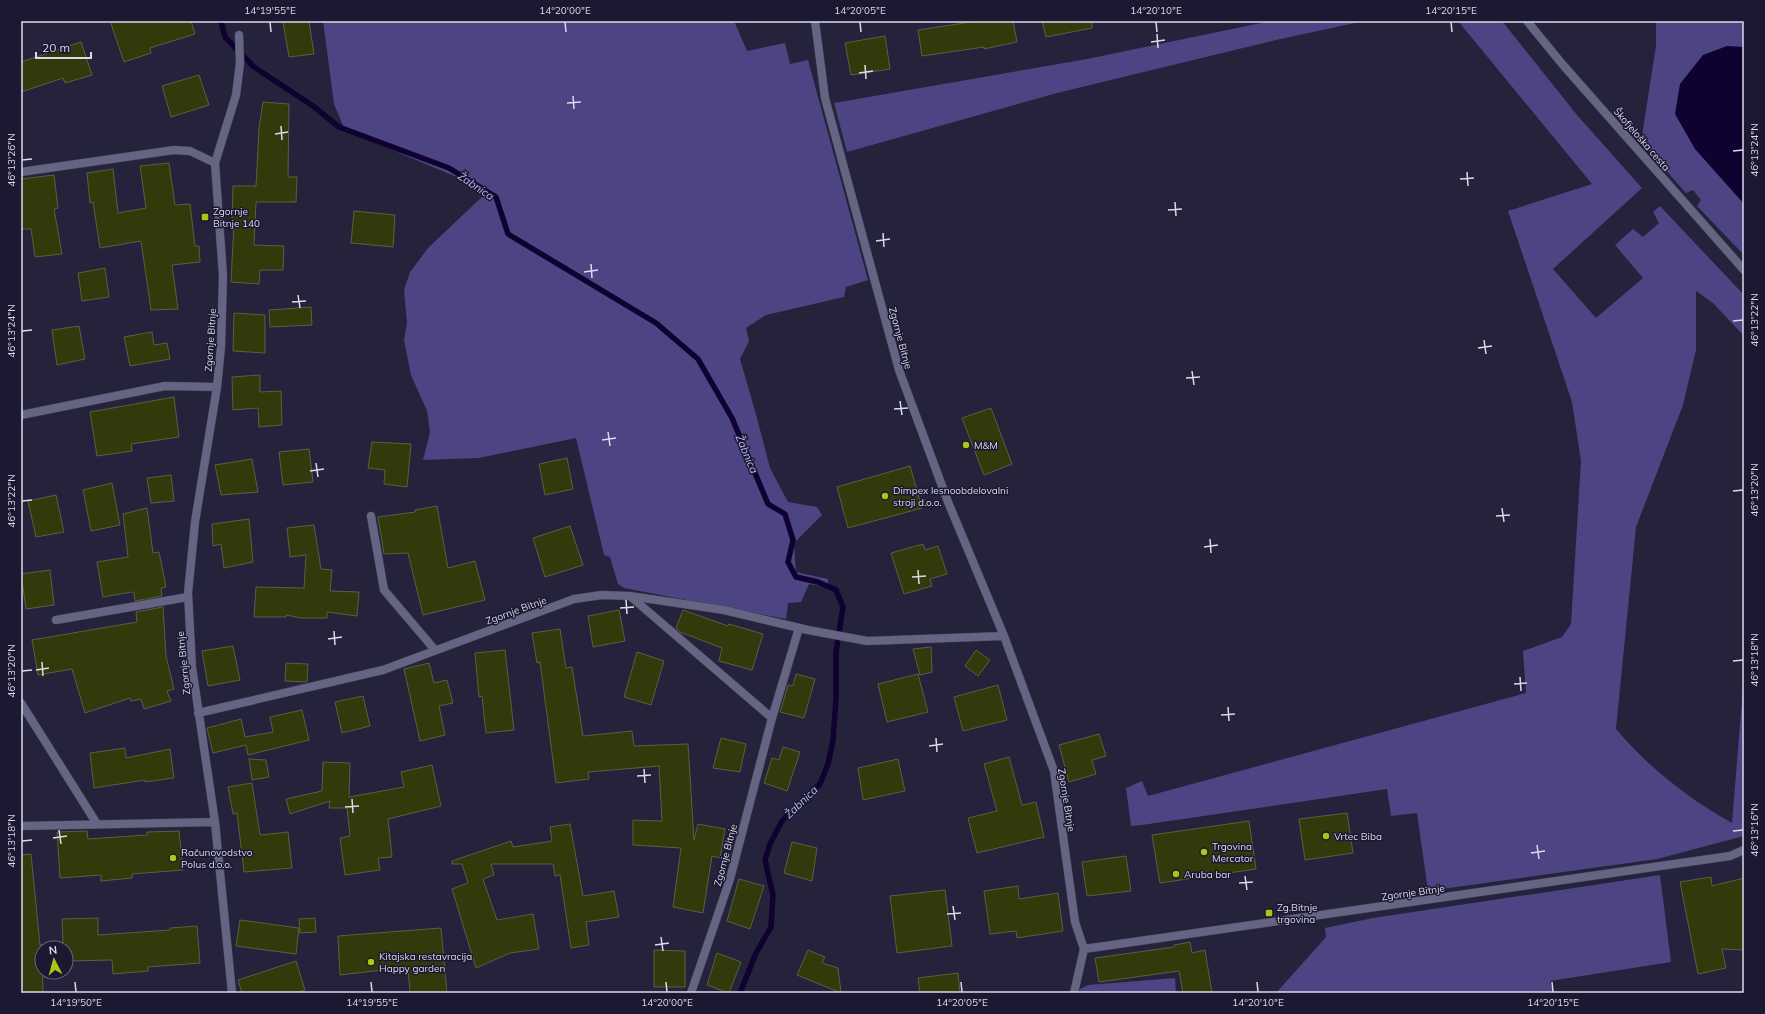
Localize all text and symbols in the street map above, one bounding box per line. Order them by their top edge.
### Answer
text: 14°19'55"E [244,4,296,17]
text: 14°20'00"E [539,4,591,17]
text: 14°20'05"E [834,4,886,17]
text: 14°20'10"E [1130,4,1182,17]
text: 14°20'15"E [1425,4,1477,17]
scale bar [36,34,91,60]
text: 20 m [42,40,70,55]
street label: Škofjeloška cesta [1611,105,1673,174]
text: 46°13'24"N [1748,123,1761,177]
text: 46°13'26"N [5,133,18,187]
water label: Žabnica [455,169,497,203]
place label: Zgornje Bitnje 140 [213,205,260,230]
marker: Zgornje Bitnje 140 [200,212,210,222]
text: 46°13'22"N [1748,293,1761,347]
text: 46°13'24"N [5,304,18,358]
street label: Zgornje Bitnje [886,306,915,371]
street label: Zgornje Bitnje [202,308,219,372]
water label: Žabnica [733,433,762,476]
place label: M&M [974,439,998,452]
marker: M&M [961,440,971,450]
text: 46°13'20"N [1748,463,1761,517]
text: 46°13'22"N [5,474,18,528]
place label: Dimpex lesnoobdelovalni stroji d.o.o. [893,484,1008,509]
marker: Dimpex lesnoobdelovalni stroji d.o.o. [880,491,890,501]
street label: Zgornje Bitnje [484,593,548,627]
street label: Zgornje Bitnje [174,631,193,695]
text: 46°13'18"N [1748,633,1761,687]
text: 46°13'20"N [5,644,18,698]
street label: Zgornje Bitnje [1055,768,1078,833]
water label: Žabnica [781,783,821,821]
text: 46°13'16"N [1748,803,1761,857]
text: 46°13'18"N [5,814,18,868]
street label: Zgornje Bitnje [711,823,740,888]
place label: Vrtec Biba [1334,830,1382,843]
marker: Vrtec Biba [1321,831,1331,841]
place label: Trgovina Mercator [1212,840,1254,865]
place label: Računovodstvo Polus d.o.o. [181,846,253,871]
marker: Trgovina Mercator [1199,847,1209,857]
marker: Računovodstvo Polus d.o.o. [168,853,178,863]
place label: Aruba bar [1184,868,1231,881]
marker: Aruba bar [1171,869,1181,879]
street label: Zgornje Bitnje [1381,882,1446,903]
place label: Zg.Bitnje trgovina [1277,901,1317,926]
marker: Zg.Bitnje trgovina [1264,908,1274,918]
north arrow [34,940,74,980]
text: N [48,943,58,957]
place label: Kitajska restavracija Happy garden [379,950,472,975]
marker: Kitajska restavracija Happy garden [366,957,376,967]
text: 14°19'50"E [50,996,102,1009]
text: 14°19'55"E [346,996,398,1009]
text: 14°20'00"E [641,996,693,1009]
text: 14°20'05"E [936,996,988,1009]
text: 14°20'10"E [1232,996,1284,1009]
text: 14°20'15"E [1527,996,1579,1009]

